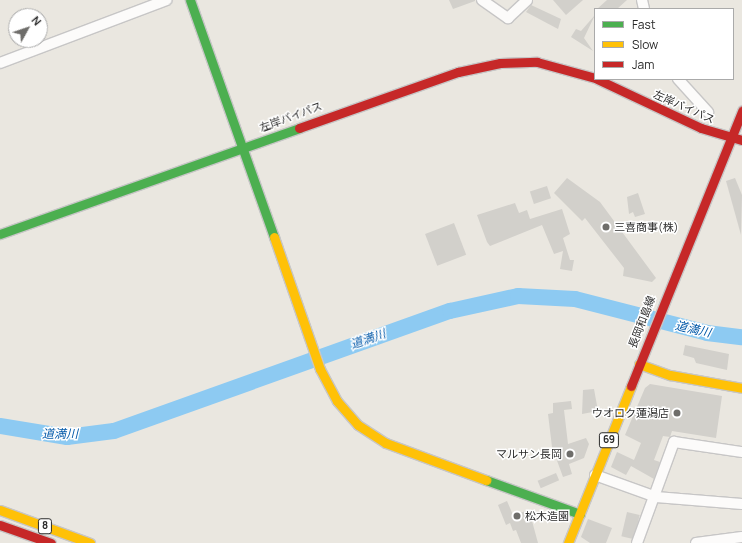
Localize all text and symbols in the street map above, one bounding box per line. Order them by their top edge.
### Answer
north arrow [8,8,48,48]
legend [594,8,734,80]
text: N [29,13,45,28]
text: Fast [632,16,656,33]
text: Slow [632,36,658,53]
text: Jam [632,56,654,73]
street label: 左岸バイパス [651,88,717,126]
street label: 左岸バイパス [258,100,324,134]
place label: 三喜商事(株) [614,220,678,234]
marker: 三喜商事(株) [601,222,611,232]
street label: 長岡和島線 [626,294,658,350]
water label: 道満川 [674,318,712,340]
water label: 道満川 [349,326,387,352]
place label: ウオロク蓮潟店 [592,406,669,420]
marker: ウオロク蓮潟店 [672,408,682,418]
water label: 道満川 [42,427,78,441]
road number: 69 [598,432,620,448]
place label: マルサン長岡 [496,447,562,461]
marker: マルサン長岡 [565,449,575,459]
place label: 松木造園 [525,509,569,523]
marker: 松木造園 [512,511,522,521]
road number: 8 [37,518,53,534]

